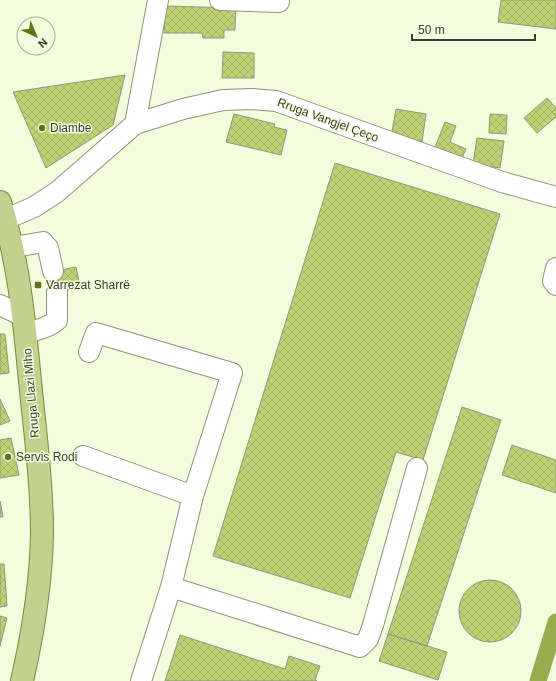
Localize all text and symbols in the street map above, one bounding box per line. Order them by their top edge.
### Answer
north arrow [16,16,56,56]
scale bar [412,16,535,42]
text: 50 m [418,23,445,37]
text: N [36,36,50,50]
street label: Rruga Vangjel Çeço [276,95,381,145]
place label: Diambe [50,121,92,135]
marker: Diambe [37,123,47,133]
place label: Varrezat Sharrë [46,278,130,292]
marker: Varrezat Sharrë [33,280,43,290]
street label: Rruga Llazi Miho [20,347,42,438]
place label: Servis Rodi [16,450,77,464]
marker: Servis Rodi [3,452,13,462]

